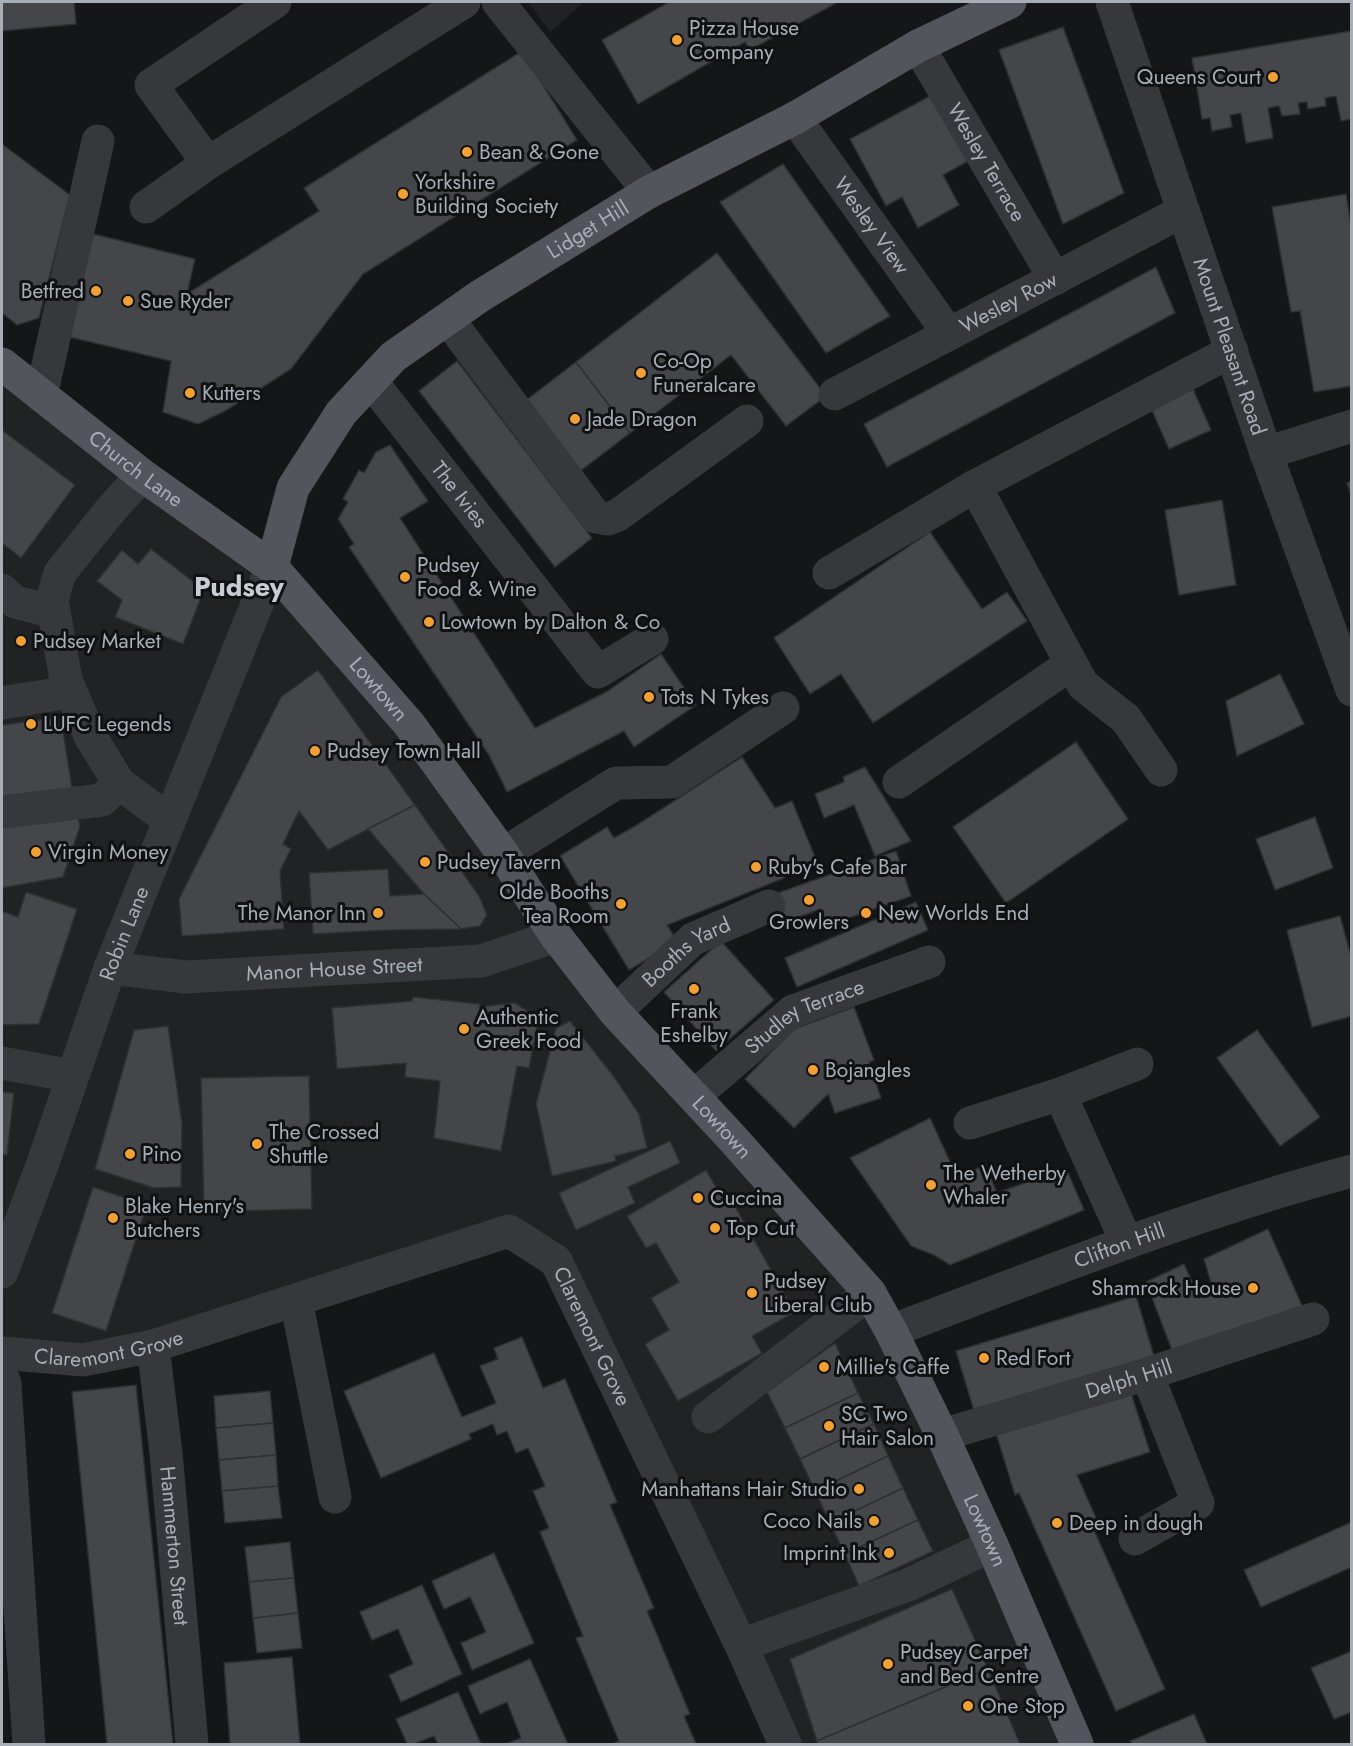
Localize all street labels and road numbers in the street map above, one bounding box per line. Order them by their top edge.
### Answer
street label: Wesley Terrace [940,97,1033,228]
street label: Wesley View [826,171,917,281]
street label: Lidget Hill [541,193,634,266]
street label: Mount Pleasant Road [1185,254,1274,439]
street label: Wesley Row [954,264,1063,341]
street label: Church Lane [82,423,190,515]
street label: The Ivies [424,455,495,534]
street label: Lowtown [342,650,415,728]
street label: Robin Lane [92,881,157,985]
street label: Booths Yard [635,910,735,994]
street label: Manor House Street [245,949,423,989]
street label: Studley Terrace [738,972,869,1061]
street label: Lowtown [685,1089,759,1166]
street label: Clifton Hill [1070,1215,1169,1276]
street label: Claremont Grove [546,1261,639,1411]
street label: Claremont Grove [33,1322,187,1375]
street label: Delph Hill [1082,1352,1176,1407]
street label: Hammerton Street [152,1465,196,1627]
street label: Lowtown [956,1489,1014,1571]

